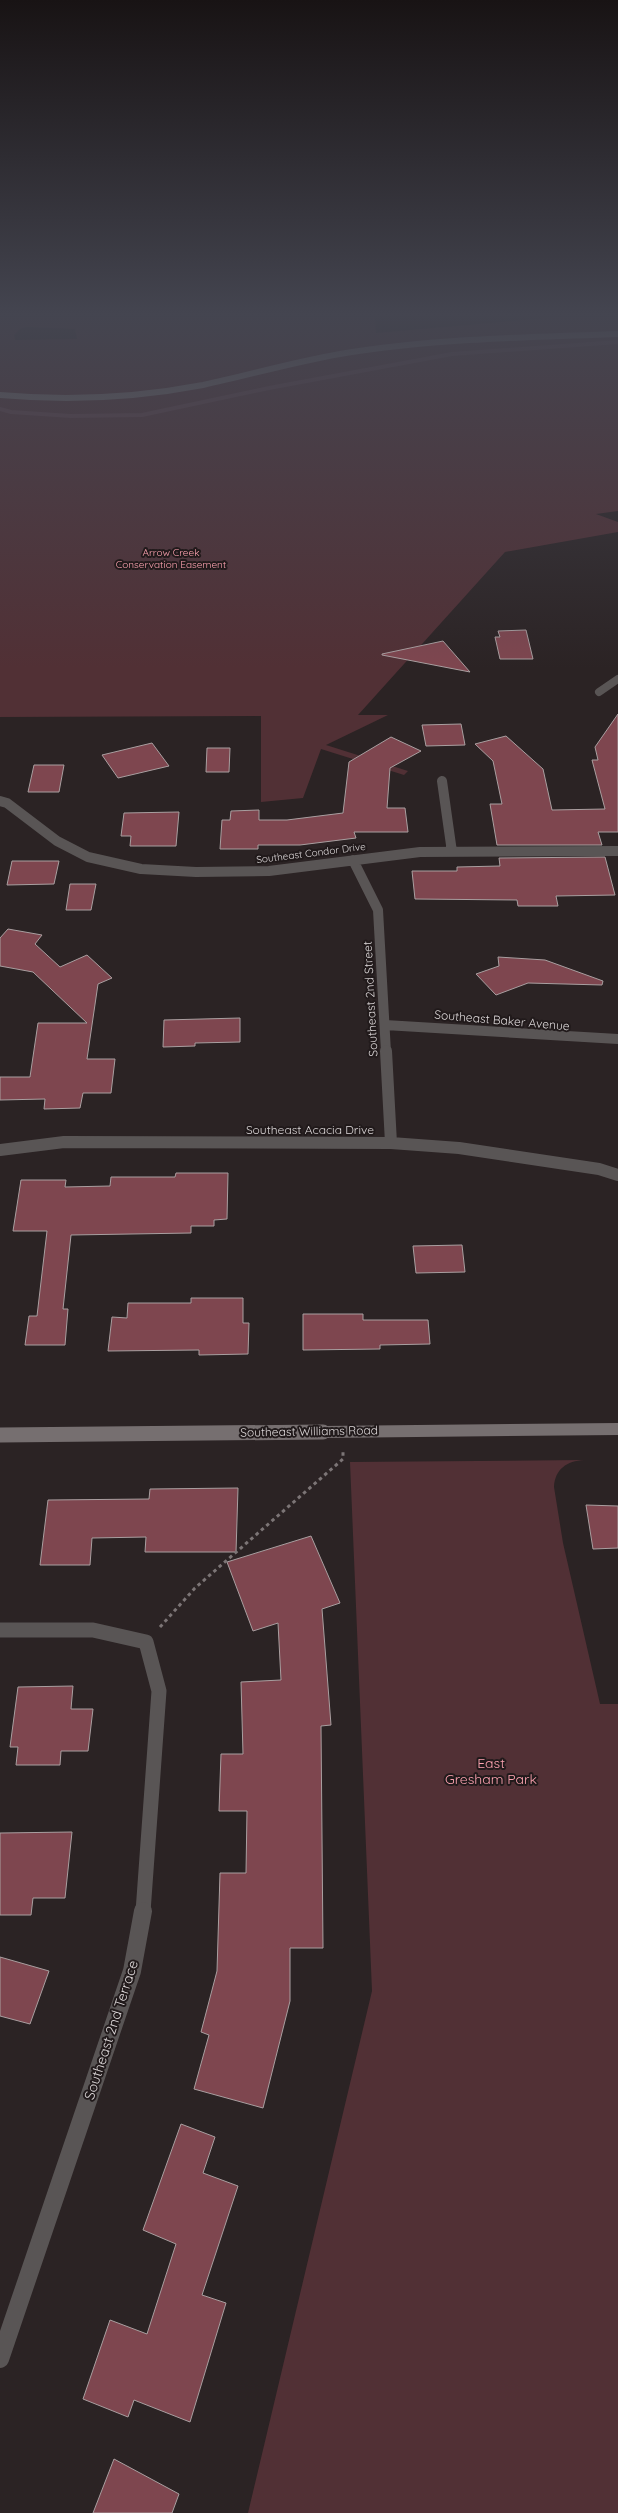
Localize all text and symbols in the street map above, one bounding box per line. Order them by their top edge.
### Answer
park label: Arrow Creek Conservation Easement [116,546,227,571]
street label: Southeast Condor Drive [256,840,367,866]
street label: Southeast 2nd Street [359,941,381,1057]
street label: Southeast Baker Avenue [434,1007,570,1033]
street label: Southeast Acacia Drive [246,1122,374,1137]
street label: Southeast Williams Road [240,1422,378,1440]
park label: East Gresham Park [445,1754,537,1788]
street label: Southeast 2nd Terrace [80,1958,142,2102]

